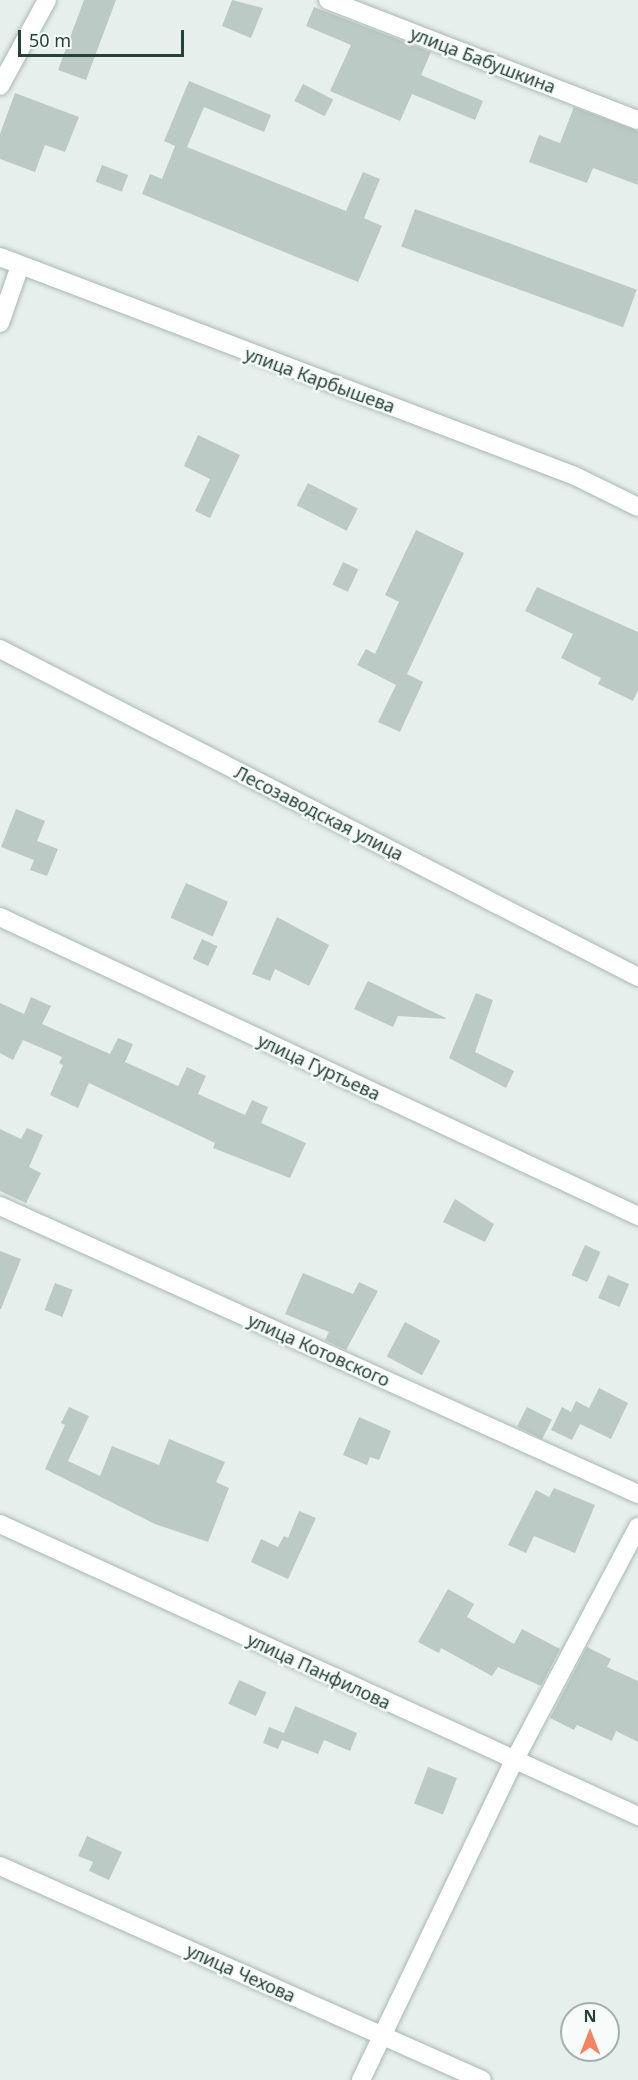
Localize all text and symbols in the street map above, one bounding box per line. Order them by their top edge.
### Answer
scale bar [21,18,188,56]
street label: улица Бабушкина [407,22,559,98]
text: 50 m [29,28,71,52]
street label: улица Карбышева [242,343,398,417]
street label: Лесозаводская улица [231,761,407,865]
street label: улица Гуртьева [254,1029,384,1105]
street label: улица Котовского [245,1309,393,1391]
street label: улица Панфилова [244,1628,394,1714]
street label: улица Чехова [183,1939,299,2007]
north arrow [560,2002,620,2062]
text: N [583,2005,597,2027]

